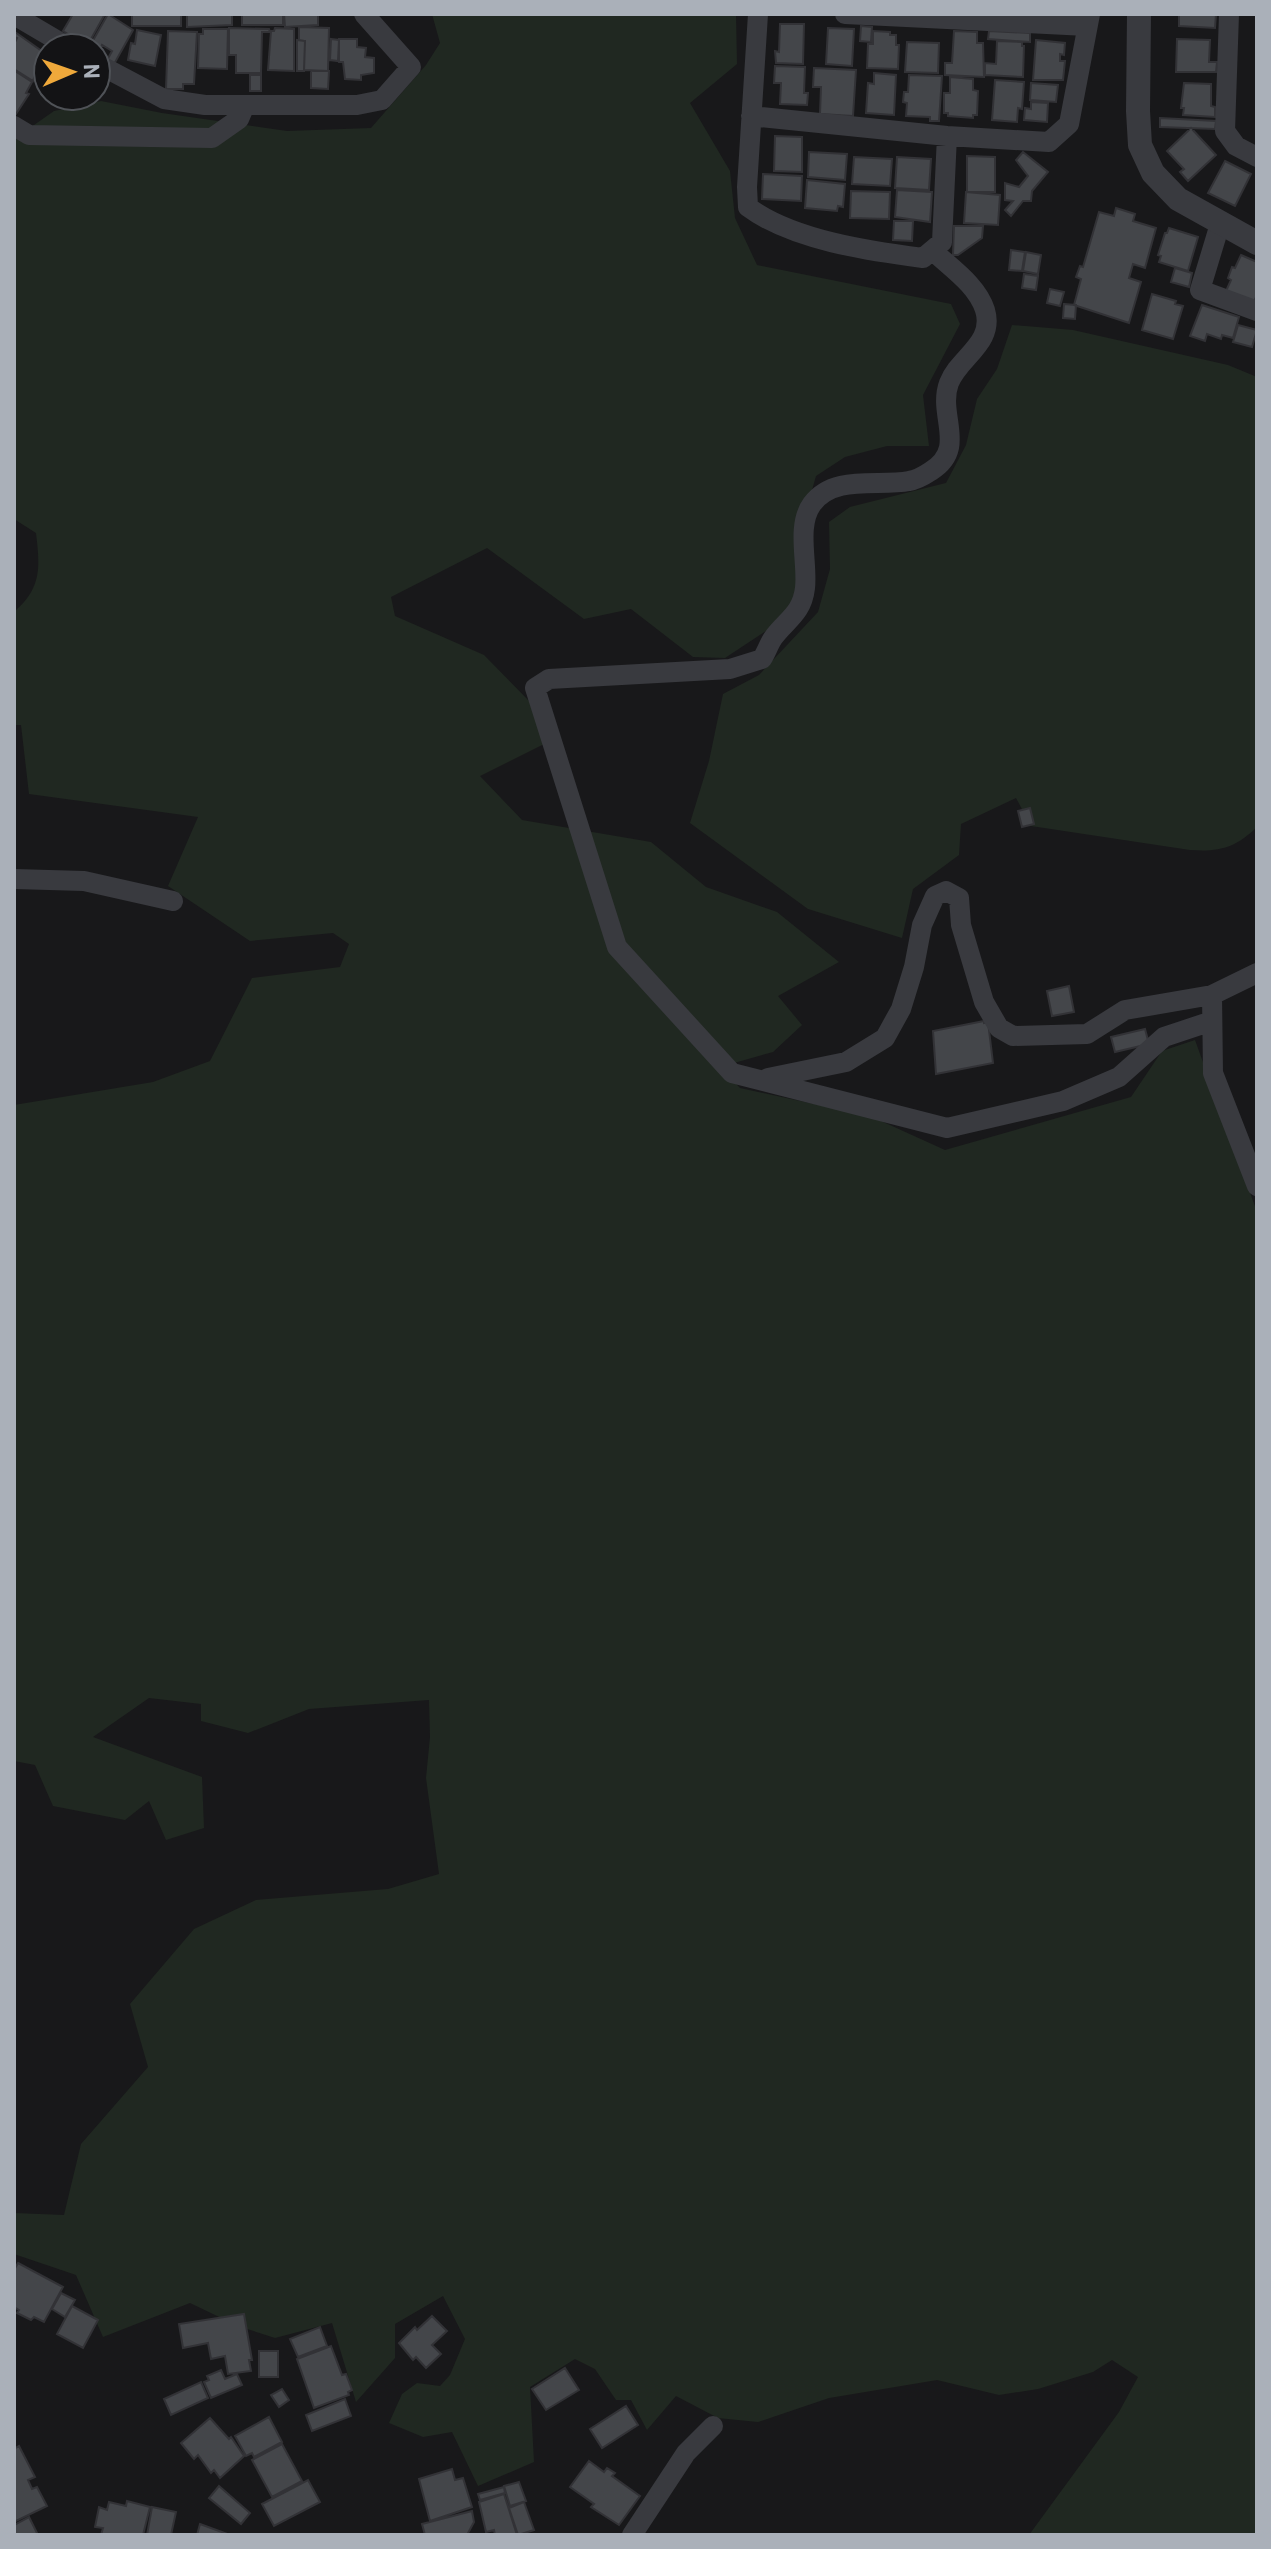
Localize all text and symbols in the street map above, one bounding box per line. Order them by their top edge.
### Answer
north arrow [32,32,112,112]
text: N [80,63,106,79]

